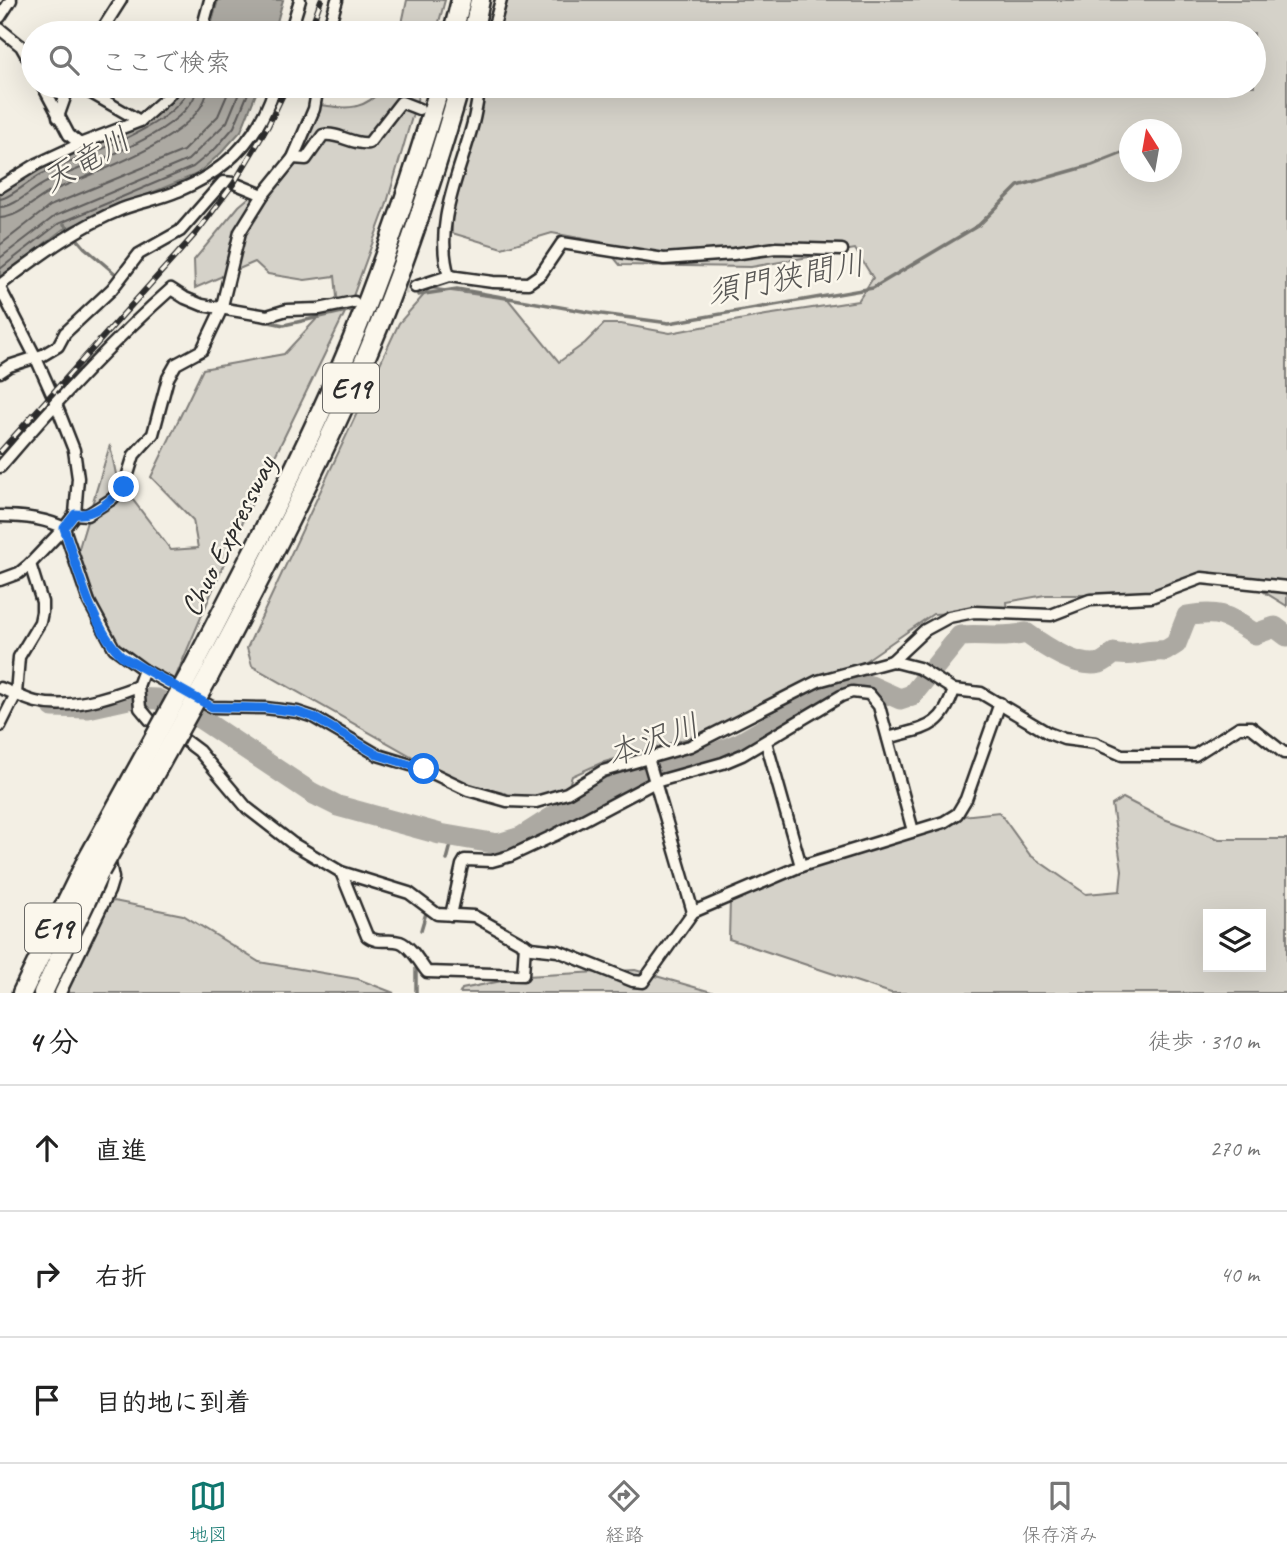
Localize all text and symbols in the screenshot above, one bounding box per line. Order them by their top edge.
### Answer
search box [21,21,1266,98]
icon: search [45,41,83,79]
text: ここで検索 [101,46,231,79]
water label: 天竜川 [34,118,138,202]
north arrow [1119,119,1182,182]
water label: 須門狭間川 [704,243,868,313]
road number: E19 [323,364,379,412]
street label: Chuo Expressway [171,448,285,622]
route end [108,471,139,502]
water label: 本沢川 [601,704,705,776]
route start [408,753,439,784]
road number: E19 [25,904,81,953]
map controls [1203,909,1266,972]
button: layers [1203,909,1266,972]
text: 4 分 [28,1023,79,1061]
text: 徒歩 · 310 m [1148,1027,1259,1056]
icon: ahead [28,1129,66,1167]
text: 直進 [95,1134,147,1167]
text: 270 m [1210,1134,1259,1163]
icon: right [28,1255,66,1293]
text: 右折 [95,1260,147,1293]
text: 40 m [1220,1260,1259,1289]
icon: arrive [28,1381,66,1419]
text: 目的地に到着 [95,1386,251,1419]
tab: 地図 [189,1477,227,1547]
tab: 経路 [605,1477,644,1547]
tab: 保存済み [1022,1477,1098,1547]

